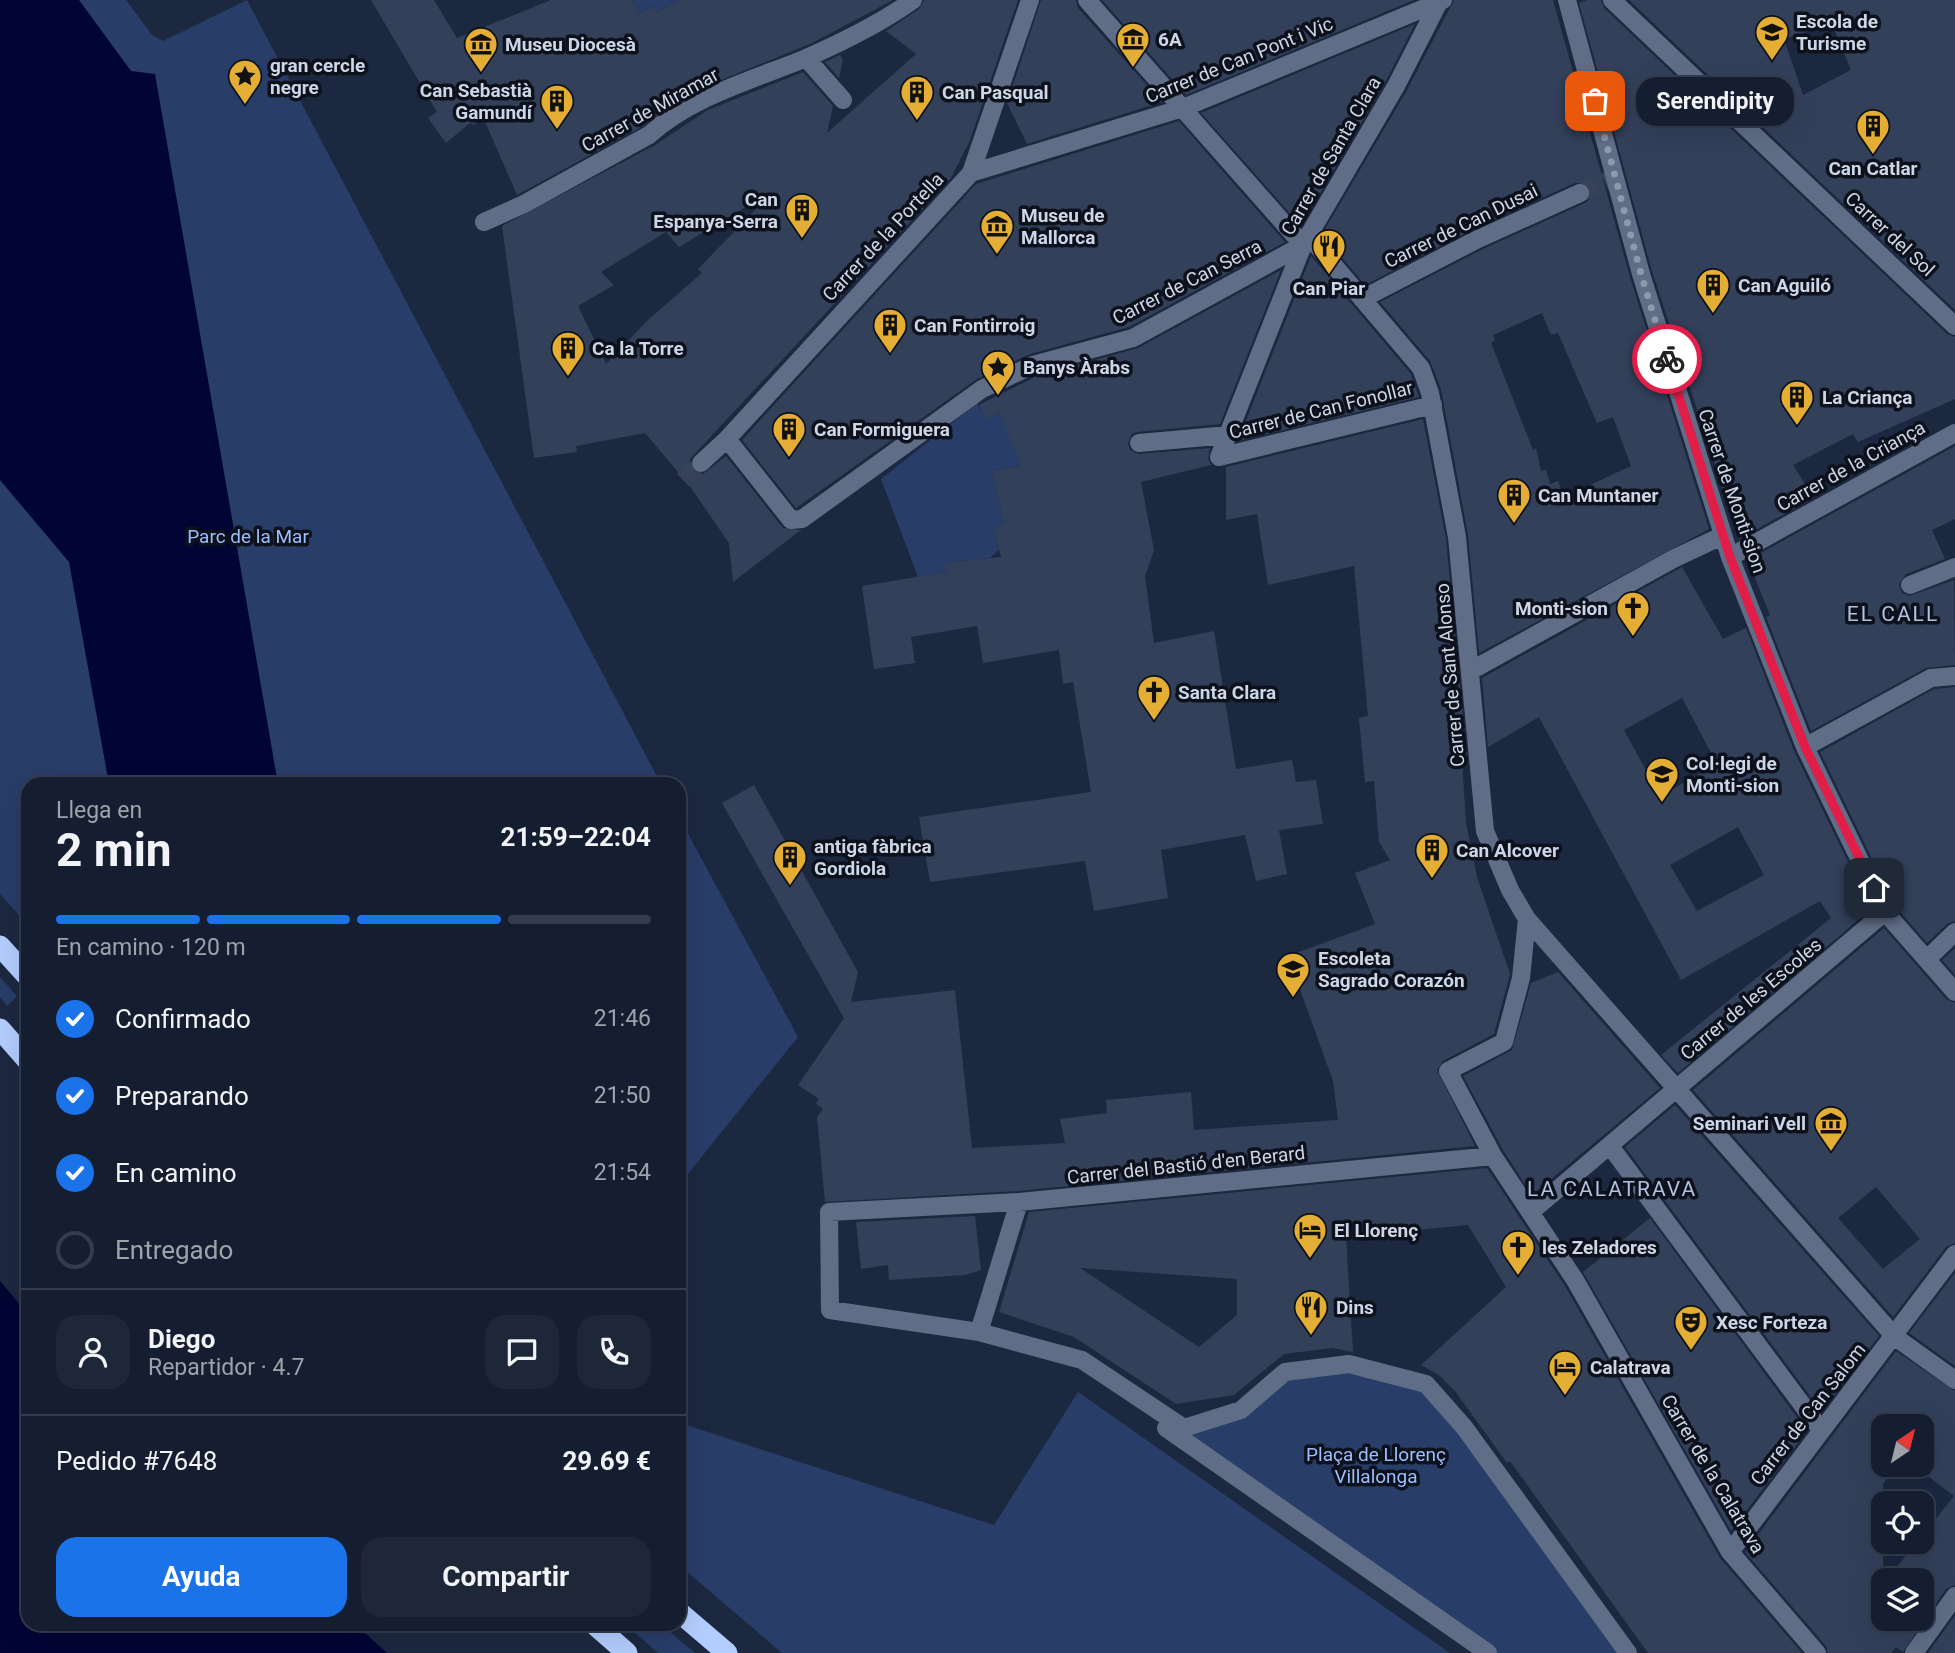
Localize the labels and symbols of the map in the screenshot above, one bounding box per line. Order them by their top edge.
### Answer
place label: Escola de Turisme [1796,10,1878,55]
street label: Carrer de Can Pont i Vic [1142,12,1336,108]
school or university icon: Escola de Turisme [1753,13,1791,62]
museum icon: 6A [1114,20,1152,69]
museum icon: Museu Diocesà [462,25,500,74]
place label: 6A [1158,28,1182,51]
place label: Museu Diocesà [505,33,636,56]
place label: gran cercle negre [270,54,365,99]
place icon: gran cercle negre [226,57,264,106]
street label: Carrer de Miramar [577,63,723,157]
pin [1565,71,1625,131]
building icon: Can Pasqual [898,73,936,122]
street label: Carrer de Santa Clara [1276,73,1386,239]
callout: Serendipity [1637,76,1795,126]
place label: Can Sebastià Gamundí [420,79,534,124]
place label: Can Pasqual [942,81,1049,104]
building icon: Can Sebastià Gamundí [538,82,576,131]
building icon: Can Catlar [1854,107,1892,156]
place label: Can Catlar [1828,157,1918,180]
street label: Carrer de la Portella [818,168,948,306]
street label: Carrer de Can Dusai [1381,179,1541,273]
street label: Carrer del Sol [1841,187,1939,281]
place label: Can Espanya-Serra [653,188,778,233]
building icon: Can Espanya-Serra [783,191,821,240]
place label: Museu de Mallorca [1021,204,1105,249]
museum icon: Museu de Mallorca [978,207,1016,256]
restaurant icon: Can Piar [1310,227,1348,276]
street label: Carrer de Can Serra [1109,234,1265,330]
building icon: Can Aguiló [1694,266,1732,315]
place label: Can Aguiló [1738,274,1831,297]
place label: Can Piar [1293,277,1365,300]
building icon: Can Fontirroig [871,306,909,355]
place label: Can Fontirroig [914,314,1035,337]
courier [1632,324,1702,394]
building icon: Ca la Torre [549,329,587,378]
place label: Ca la Torre [592,337,684,360]
place icon: Banys Àrabs [979,348,1017,397]
place label: Banys Àrabs [1023,356,1130,379]
street label: Carrer de Can Fonollar [1227,376,1416,444]
building icon: La Criança [1778,378,1816,427]
place label: La Criança [1822,386,1912,409]
street label: Carrer de Monti-sion [1693,406,1771,576]
building icon: Can Formiguera [770,410,808,459]
street label: Carrer de la Criança [1773,416,1929,516]
place label: Can Formiguera [814,418,950,441]
building icon: Can Muntaner [1495,476,1533,525]
place label: Can Muntaner [1538,484,1658,507]
park label: Parc de la Mar [187,525,309,548]
street label: Carrer de Sant Alonso [1431,582,1469,768]
church icon: Monti-sion [1614,589,1652,638]
place label: Monti-sion [1515,597,1608,620]
district label: EL CALL [1847,602,1939,626]
church icon: Santa Clara [1135,673,1173,722]
place label: Santa Clara [1178,681,1276,704]
place label: Col·legi de Monti-sion [1686,752,1779,797]
school or university icon: Col·legi de Monti-sion [1643,755,1681,804]
building icon: Can Alcover [1413,831,1451,880]
place label: antiga fàbrica Gordiola [814,835,932,880]
building icon: antiga fàbrica Gordiola [771,838,809,887]
place label: Can Alcover [1456,839,1559,862]
pin [1844,858,1904,918]
street label: Carrer de les Escoles [1676,933,1826,1065]
place label: Escoleta Sagrado Corazón [1318,947,1465,992]
school or university icon: Escoleta Sagrado Corazón [1274,950,1312,999]
museum icon: Seminari Vell [1812,1104,1850,1153]
place label: Seminari Vell [1693,1112,1806,1135]
street label: Carrer del Bastió d'en Berard [1066,1141,1306,1189]
district label: LA CALATRAVA [1527,1177,1697,1201]
hotel icon: El Llorenç [1291,1211,1329,1260]
place label: El Llorenç [1334,1219,1418,1242]
church icon: les Zeladores [1499,1228,1537,1277]
place label: les Zeladores [1542,1236,1657,1259]
restaurant icon: Dins [1292,1288,1330,1337]
place label: Dins [1336,1296,1374,1319]
theatre icon: Xesc Forteza [1672,1303,1710,1352]
place label: Xesc Forteza [1716,1311,1827,1334]
street label: Carrer de Can Salom [1745,1338,1871,1490]
hotel icon: Calatrava [1546,1348,1584,1397]
place label: Calatrava [1590,1356,1671,1379]
street label: Carrer de la Calatrava [1656,1390,1770,1558]
north arrow [1871,1414,1934,1477]
park label: Plaça de Llorenç Villalonga [1306,1443,1446,1488]

